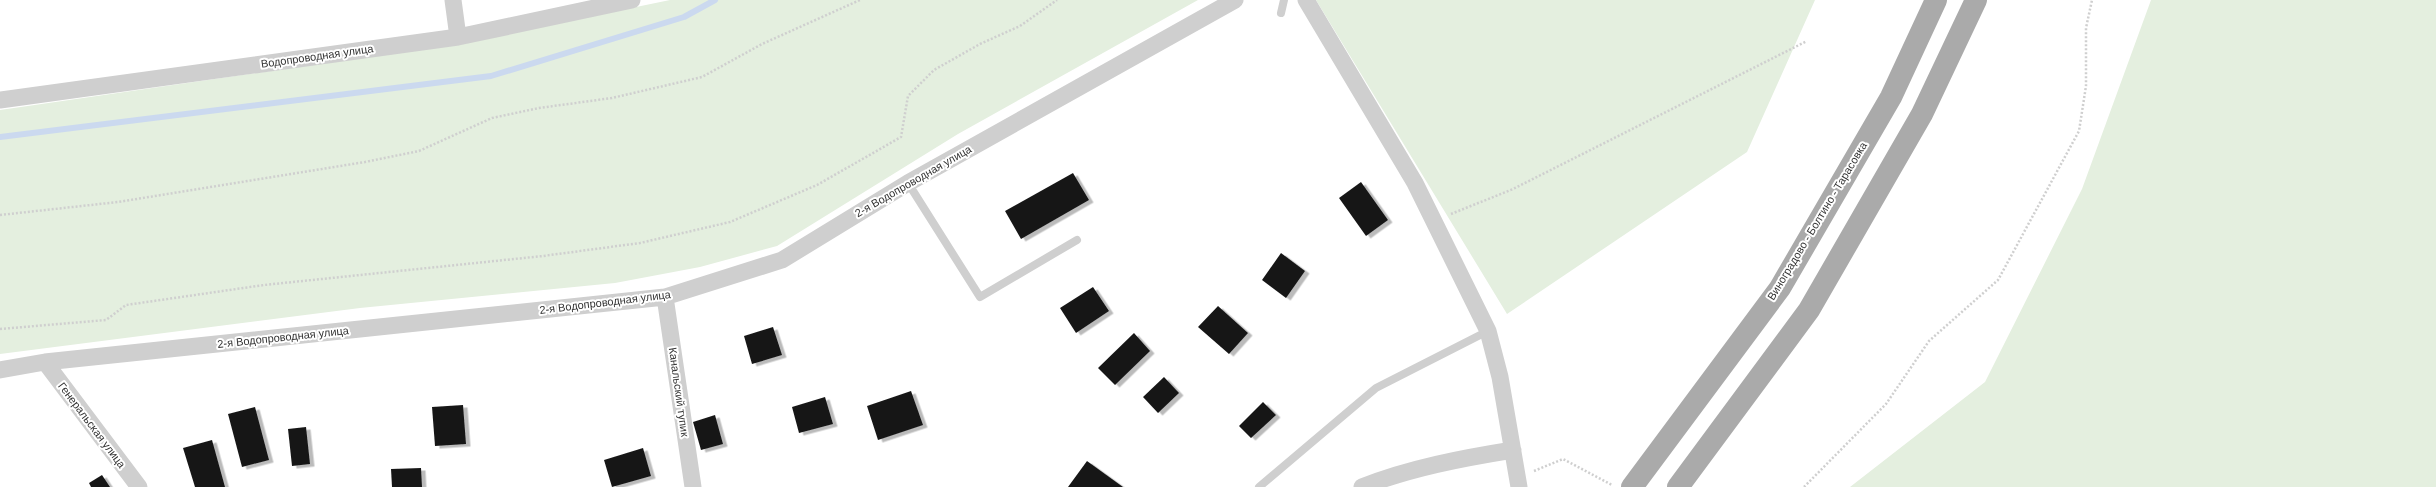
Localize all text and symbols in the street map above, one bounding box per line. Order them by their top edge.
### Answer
street label: Водопроводная улица [260,42,375,70]
street label: Виноградово - Болтино - Тарасовка [1765,139,1869,302]
street label: 2-я Водопроводная улица [853,142,974,219]
street label: 2-я Водопроводная улица [539,288,672,316]
street label: 2-я Водопроводная улица [217,324,350,350]
street label: Канальский тупик [667,347,691,438]
street label: Генеральская улица [56,380,129,471]

